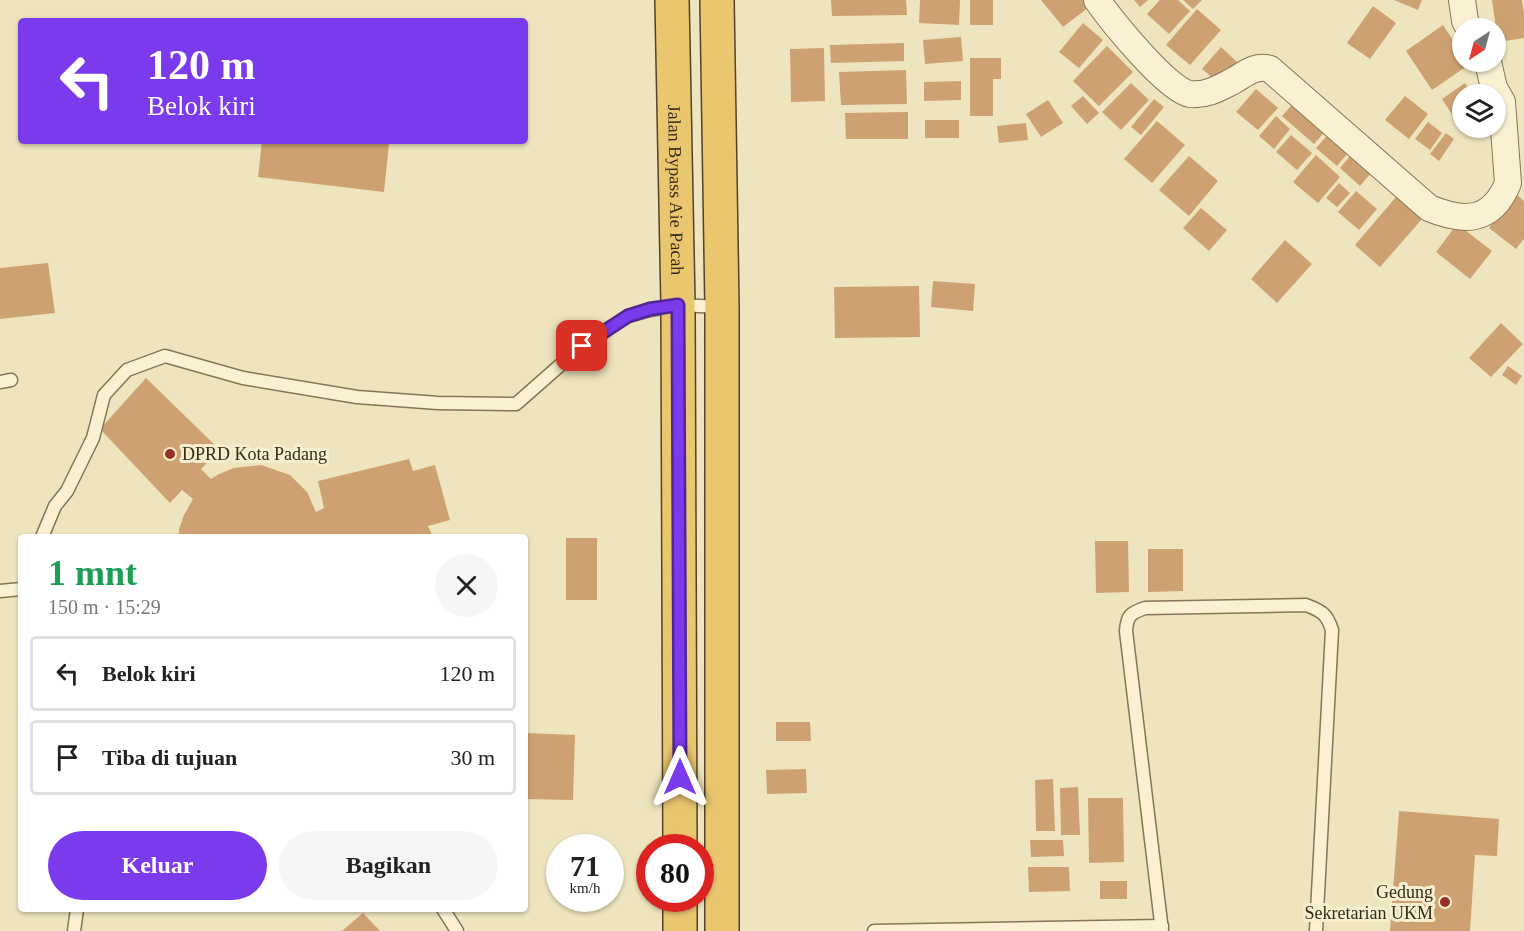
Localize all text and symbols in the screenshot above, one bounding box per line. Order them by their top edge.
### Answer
north arrow [1452,18,1506,72]
map controls [1452,18,1506,138]
icon: left [48,42,126,120]
text: 120 m [147,42,256,88]
button: layers [1452,84,1506,138]
text: Belok kiri [147,91,256,121]
street label: Jalan Bypass Aie Pacah [664,104,687,275]
pin [556,320,607,371]
icon: arrive [565,329,598,362]
place label: DPRD Kota Padang [182,444,327,464]
marker: DPRD Kota Padang [163,447,177,461]
text: 1 mnt [48,553,137,593]
button: close [435,554,498,617]
text: 150 m · 15:29 [48,596,161,618]
icon: left [51,657,84,690]
text: Belok kiri [102,661,196,686]
text: 120 m [439,661,495,686]
icon: arrive [51,741,84,774]
text: Tiba di tujuan [102,745,237,770]
text: 30 m [450,745,495,770]
position arrow [648,745,712,809]
button: Keluar [48,831,267,900]
button: Bagikan [279,831,498,900]
speed limit sign: 80 [636,834,714,912]
text: 71 [570,849,600,882]
text: km/h [570,880,600,896]
place label: Gedung Sekretarian UKM [1305,882,1433,923]
marker: Gedung Sekretarian UKM [1438,895,1452,909]

